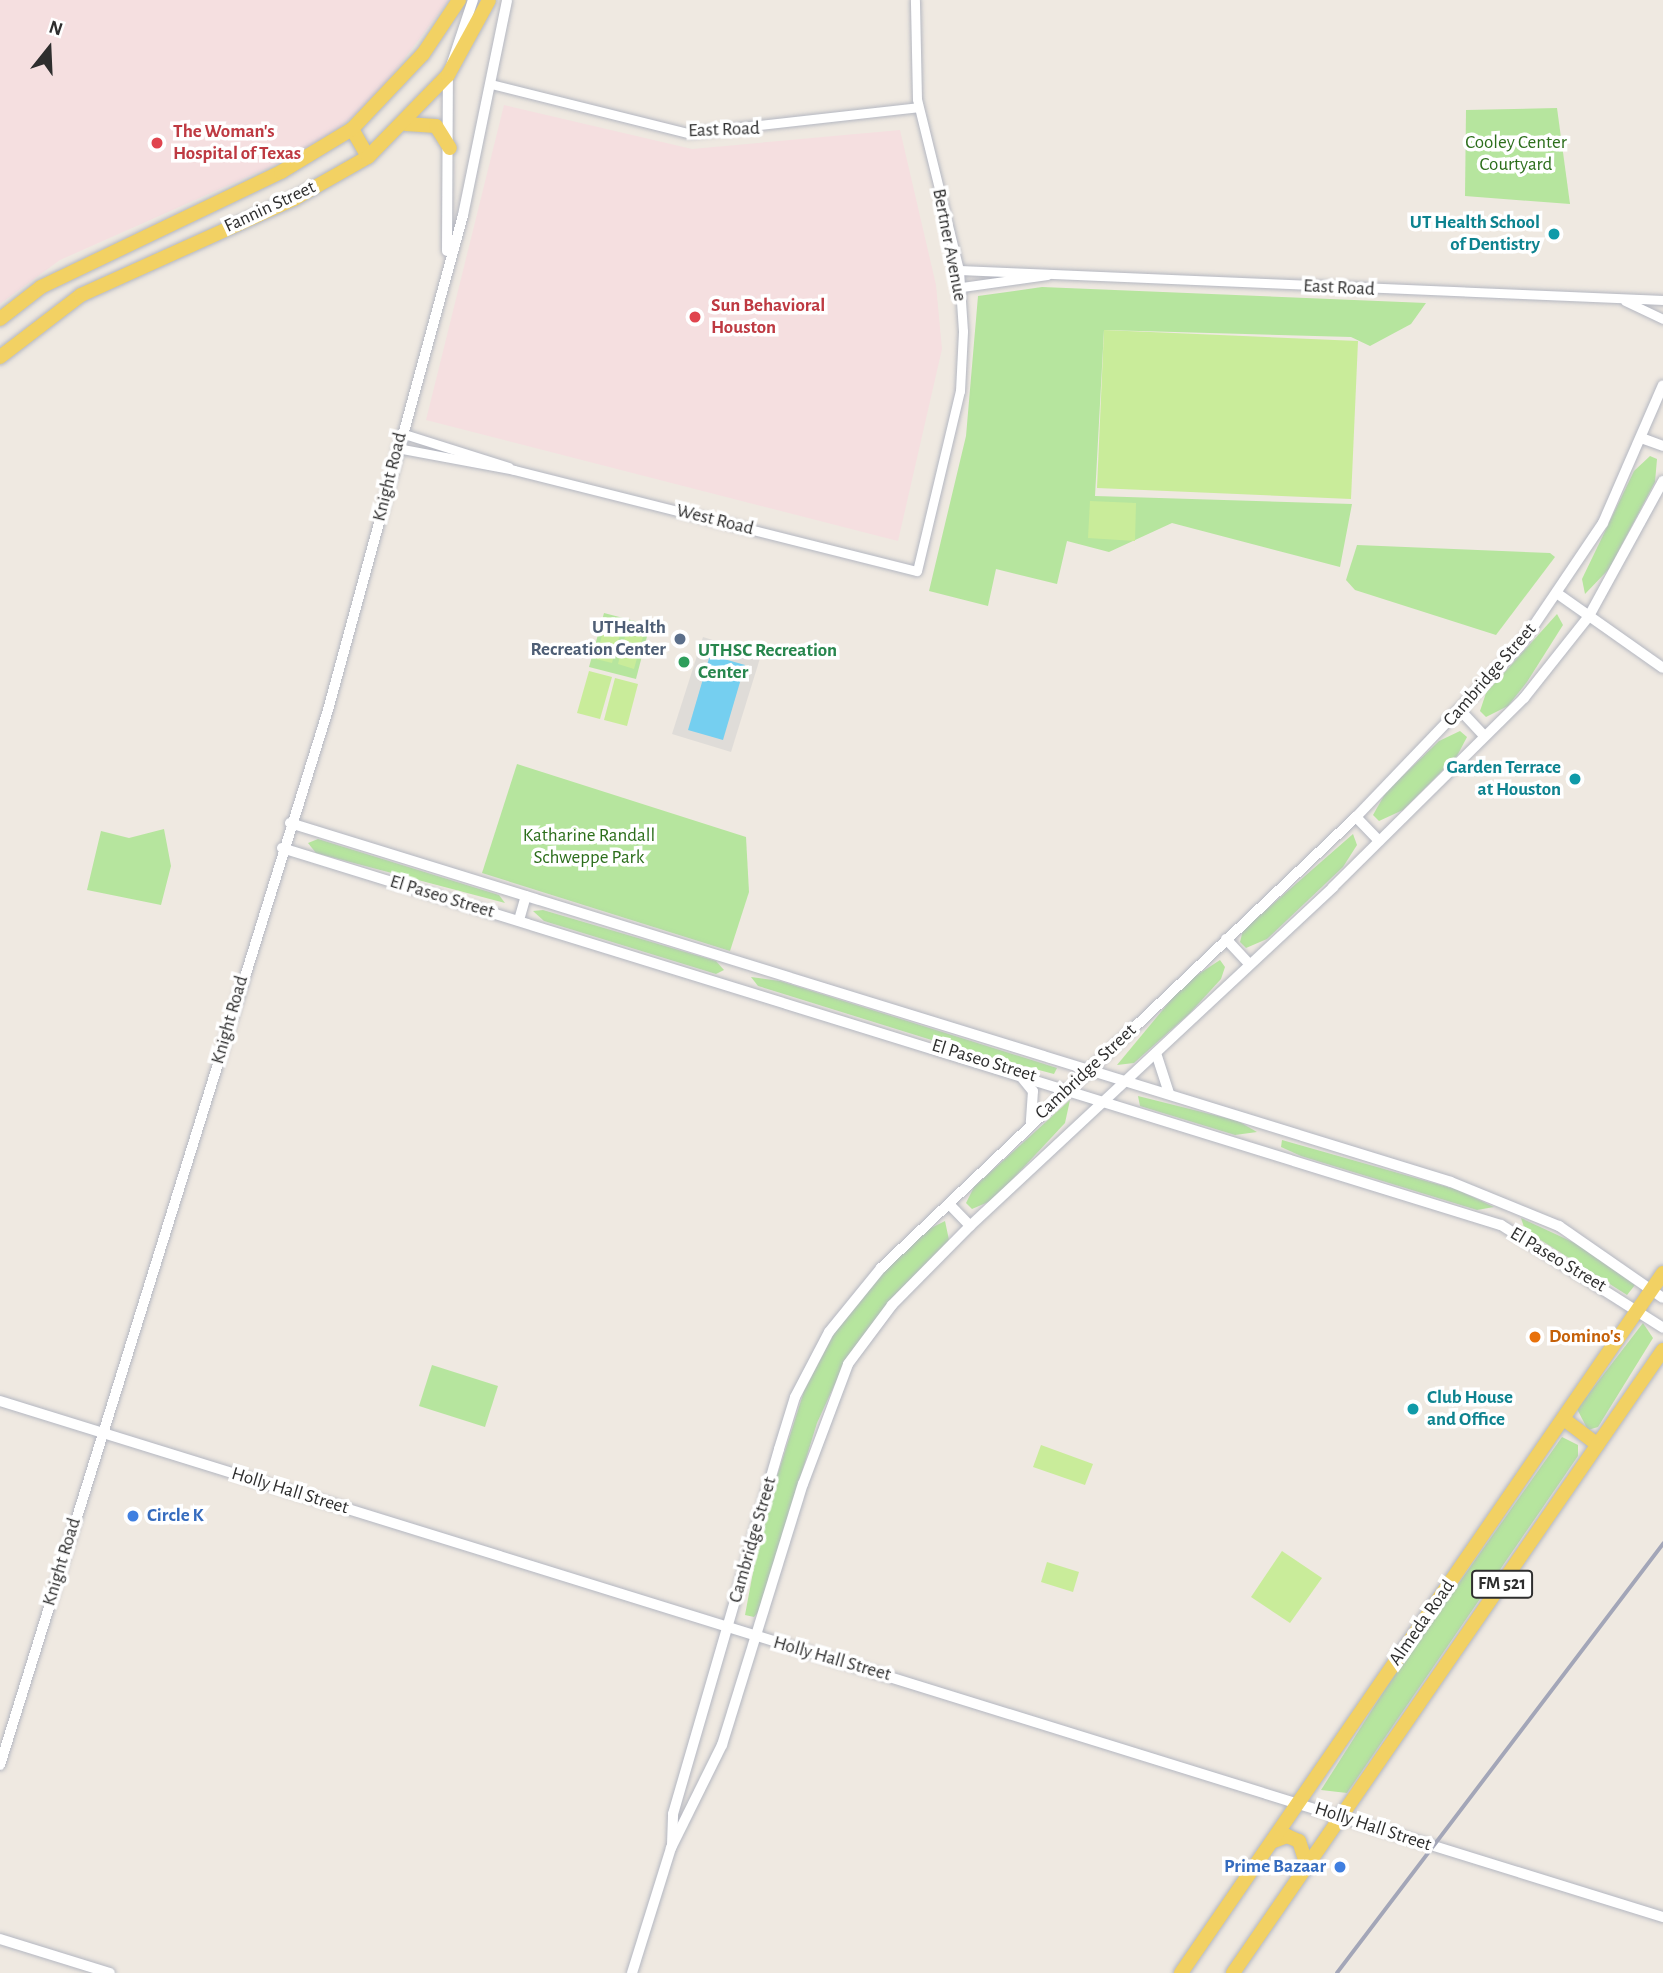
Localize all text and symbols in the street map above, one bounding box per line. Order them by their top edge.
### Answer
north arrow [14,14,84,84]
text: N [46,17,65,40]
street label: East Road [688,117,760,143]
place label: The Woman's Hospital of Texas [173,121,301,165]
park label: Cooley Center Courtyard [1465,132,1567,176]
marker: The Woman's Hospital of Texas [147,133,167,153]
street label: Fannin Street [221,176,319,238]
street label: Bertner Avenue [927,187,971,303]
place label: UT Health School of Dentistry [1410,212,1540,256]
marker: UT Health School of Dentistry [1546,226,1562,242]
street label: East Road [1303,275,1375,301]
place label: Sun Behavioral Houston [711,295,825,339]
marker: Sun Behavioral Houston [685,307,705,327]
street label: Knight Road [368,430,412,524]
street label: West Road [674,499,756,541]
place label: UTHealth Recreation Center [531,617,666,661]
street label: Cambridge Street [1439,619,1541,731]
marker: UTHealth Recreation Center [672,631,688,647]
place label: UTHSC Recreation Center [698,640,837,684]
marker: UTHSC Recreation Center [676,654,692,670]
place label: Garden Terrace at Houston [1447,757,1561,801]
marker: Garden Terrace at Houston [1567,771,1583,787]
park label: Katharine Randall Schweppe Park [523,825,655,869]
street label: El Paseo Street [387,870,497,924]
street label: Knight Road [207,973,253,1067]
street label: Cambridge Street [1031,1019,1141,1125]
street label: El Paseo Street [929,1034,1039,1088]
street label: El Paseo Street [1506,1222,1610,1298]
place label: Domino's [1549,1326,1621,1348]
marker: Domino's [1527,1329,1543,1345]
place label: Club House and Office [1427,1387,1513,1431]
marker: Club House and Office [1405,1401,1421,1417]
street label: Holly Hall Street [229,1462,351,1520]
street label: Cambridge Street [724,1475,782,1605]
place label: Circle K [147,1505,204,1527]
marker: Circle K [125,1508,141,1524]
street label: Knight Road [38,1515,86,1609]
road number: FM 521 [1470,1569,1534,1598]
street label: Almeda Road [1384,1576,1460,1670]
street label: Holly Hall Street [771,1631,893,1687]
street label: Holly Hall Street [1312,1797,1434,1857]
place label: Prime Bazaar [1224,1856,1326,1878]
marker: Prime Bazaar [1332,1859,1348,1875]

